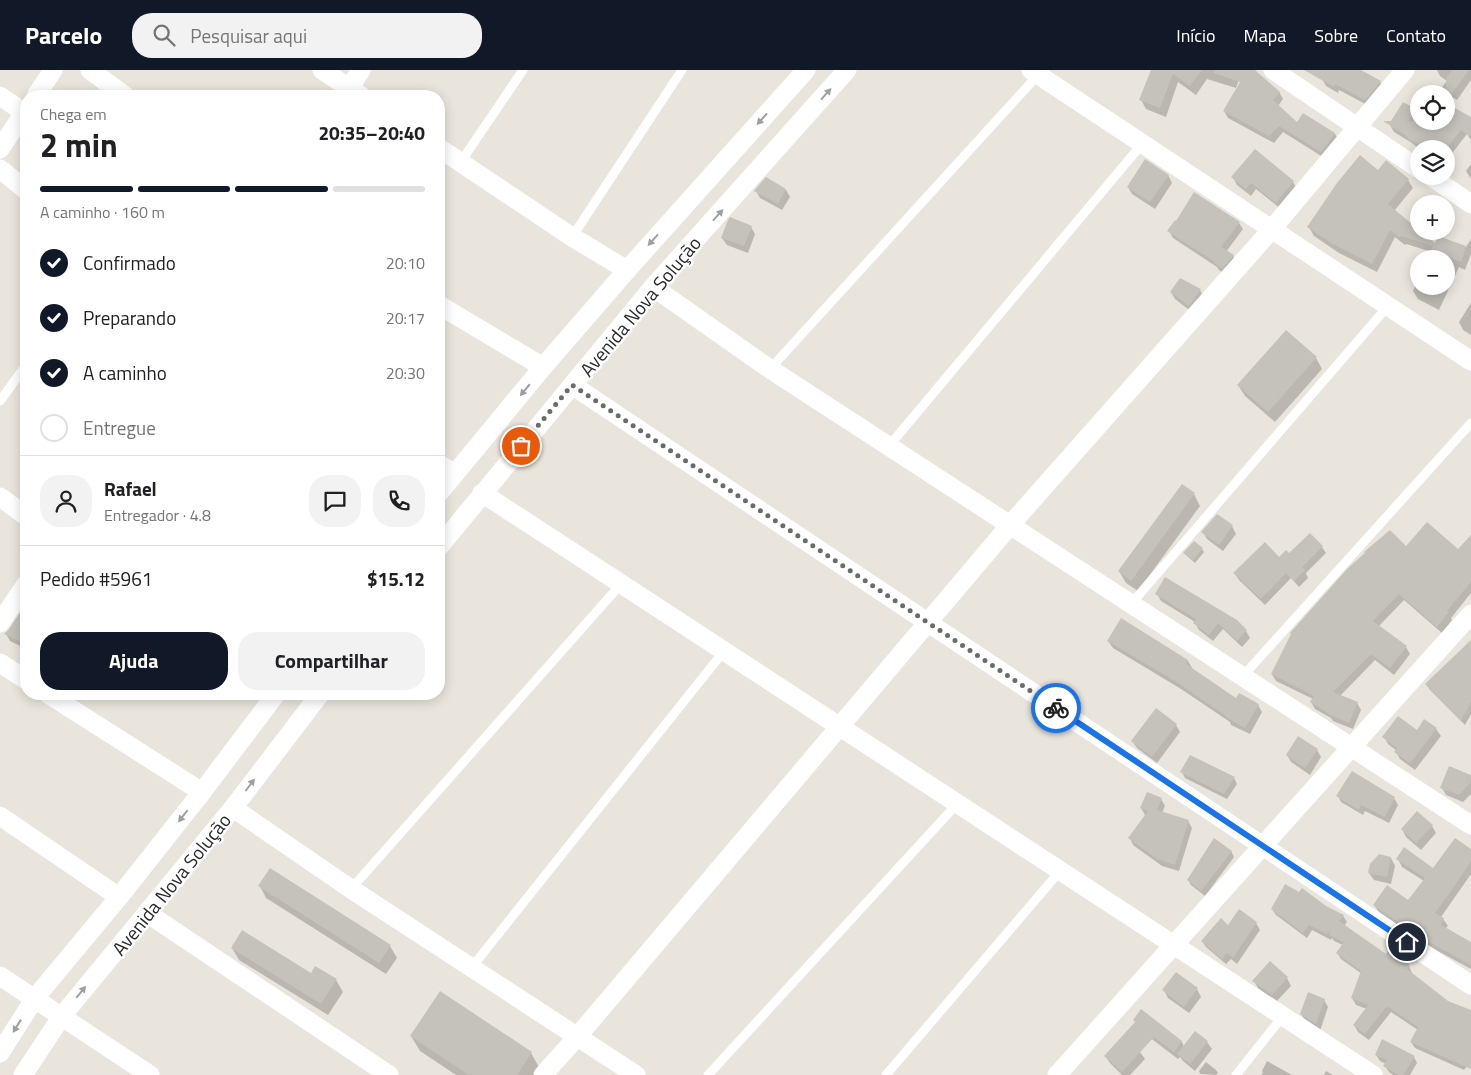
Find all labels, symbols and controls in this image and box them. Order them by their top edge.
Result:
search box [132,13,482,58]
text: Parcelo [25,17,102,53]
icon: search [150,21,178,49]
text: Pesquisar aqui [190,21,307,50]
text: Início [1176,22,1216,49]
text: Mapa [1244,22,1286,49]
text: Sobre [1314,22,1358,49]
text: Contato [1386,22,1446,49]
map controls [1410,85,1455,295]
button: locate [1410,85,1455,130]
one-way arrow [820,88,832,100]
text: Chega em [40,102,107,126]
one-way arrow [756,113,768,125]
text: 20:35–20:40 [318,118,425,147]
text: 2 min [40,121,118,169]
button: layers [1410,140,1455,185]
button: + [1410,195,1455,240]
text: A caminho · 160 m [40,200,165,224]
one-way arrow [712,209,724,221]
street label: Avenida Nova Solução [572,229,708,383]
one-way arrow [648,233,659,246]
text: Confirmado [83,248,176,277]
icon: check [40,249,68,277]
button: − [1410,250,1455,295]
text: 20:10 [386,251,425,275]
text: Preparando [83,303,176,332]
icon: check [40,304,68,332]
text: 20:17 [386,306,425,330]
text: A caminho [83,358,167,387]
icon: check [40,359,68,387]
text: 20:30 [386,361,425,385]
one-way arrow [519,383,530,396]
text: Entregue [83,413,156,442]
pin [500,425,542,467]
icon: bag [507,432,535,460]
text: Rafael [104,474,157,503]
button: person [40,475,92,527]
button: chat [309,475,361,527]
button: phone [373,475,425,527]
text: Entregador · 4.8 [104,503,211,527]
text: Pedido #5961 [40,564,152,593]
text: $15.12 [367,564,425,593]
button: Ajuda [40,632,228,690]
button: Compartilhar [238,632,425,690]
courier [1031,683,1081,733]
icon: bike [1042,694,1070,722]
one-way arrow [245,779,256,792]
street label: Avenida Nova Solução [104,807,238,961]
one-way arrow [178,809,188,823]
pin [1386,921,1428,963]
icon: home [1393,928,1421,956]
one-way arrow [76,986,87,999]
one-way arrow [13,1019,22,1032]

